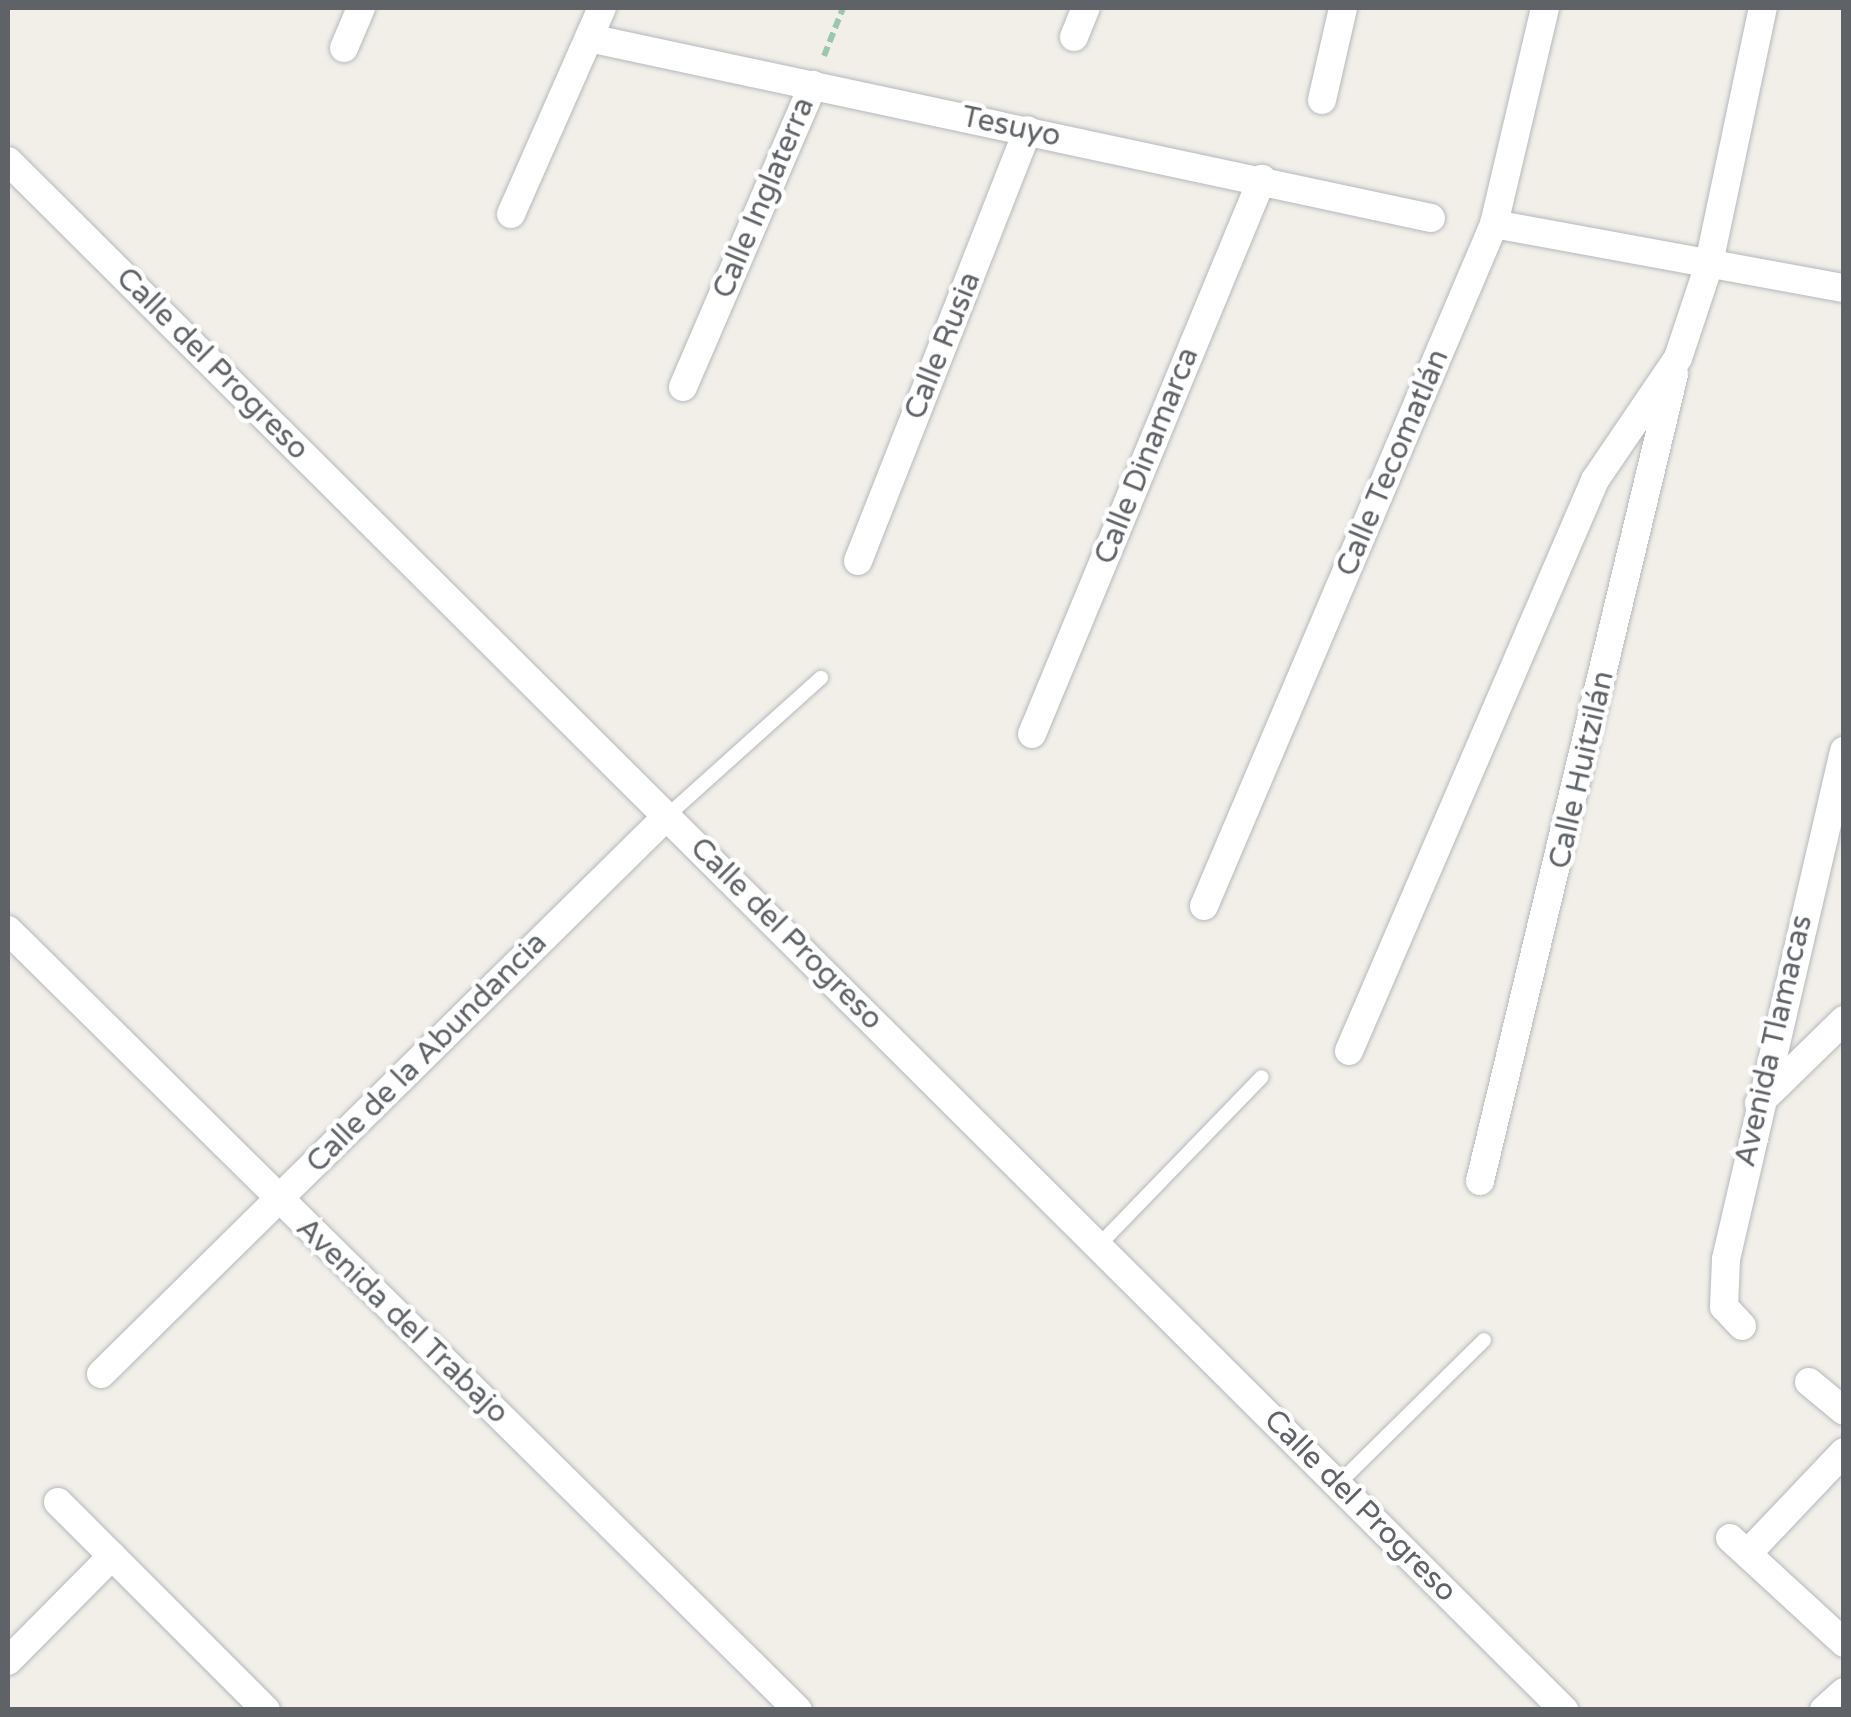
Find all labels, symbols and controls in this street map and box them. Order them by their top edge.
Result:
street label: Calle Inglaterra [705,92,823,304]
street label: Tesuyo [958,99,1064,155]
street label: Calle del Progreso [108,260,316,468]
street label: Calle Rusia [897,267,989,425]
street label: Calle Dinamarca [1087,342,1207,570]
street label: Calle Tecomatlán [1329,344,1457,582]
street label: Calle Huitzilán [1542,668,1622,872]
street label: Calle del Progreso [682,830,890,1038]
street label: Avenida Tlamacas [1728,912,1820,1170]
street label: Calle de la Abundancia [299,925,555,1181]
street label: Avenida del Trabajo [288,1210,516,1432]
street label: Calle del Progreso [1256,1402,1464,1610]

